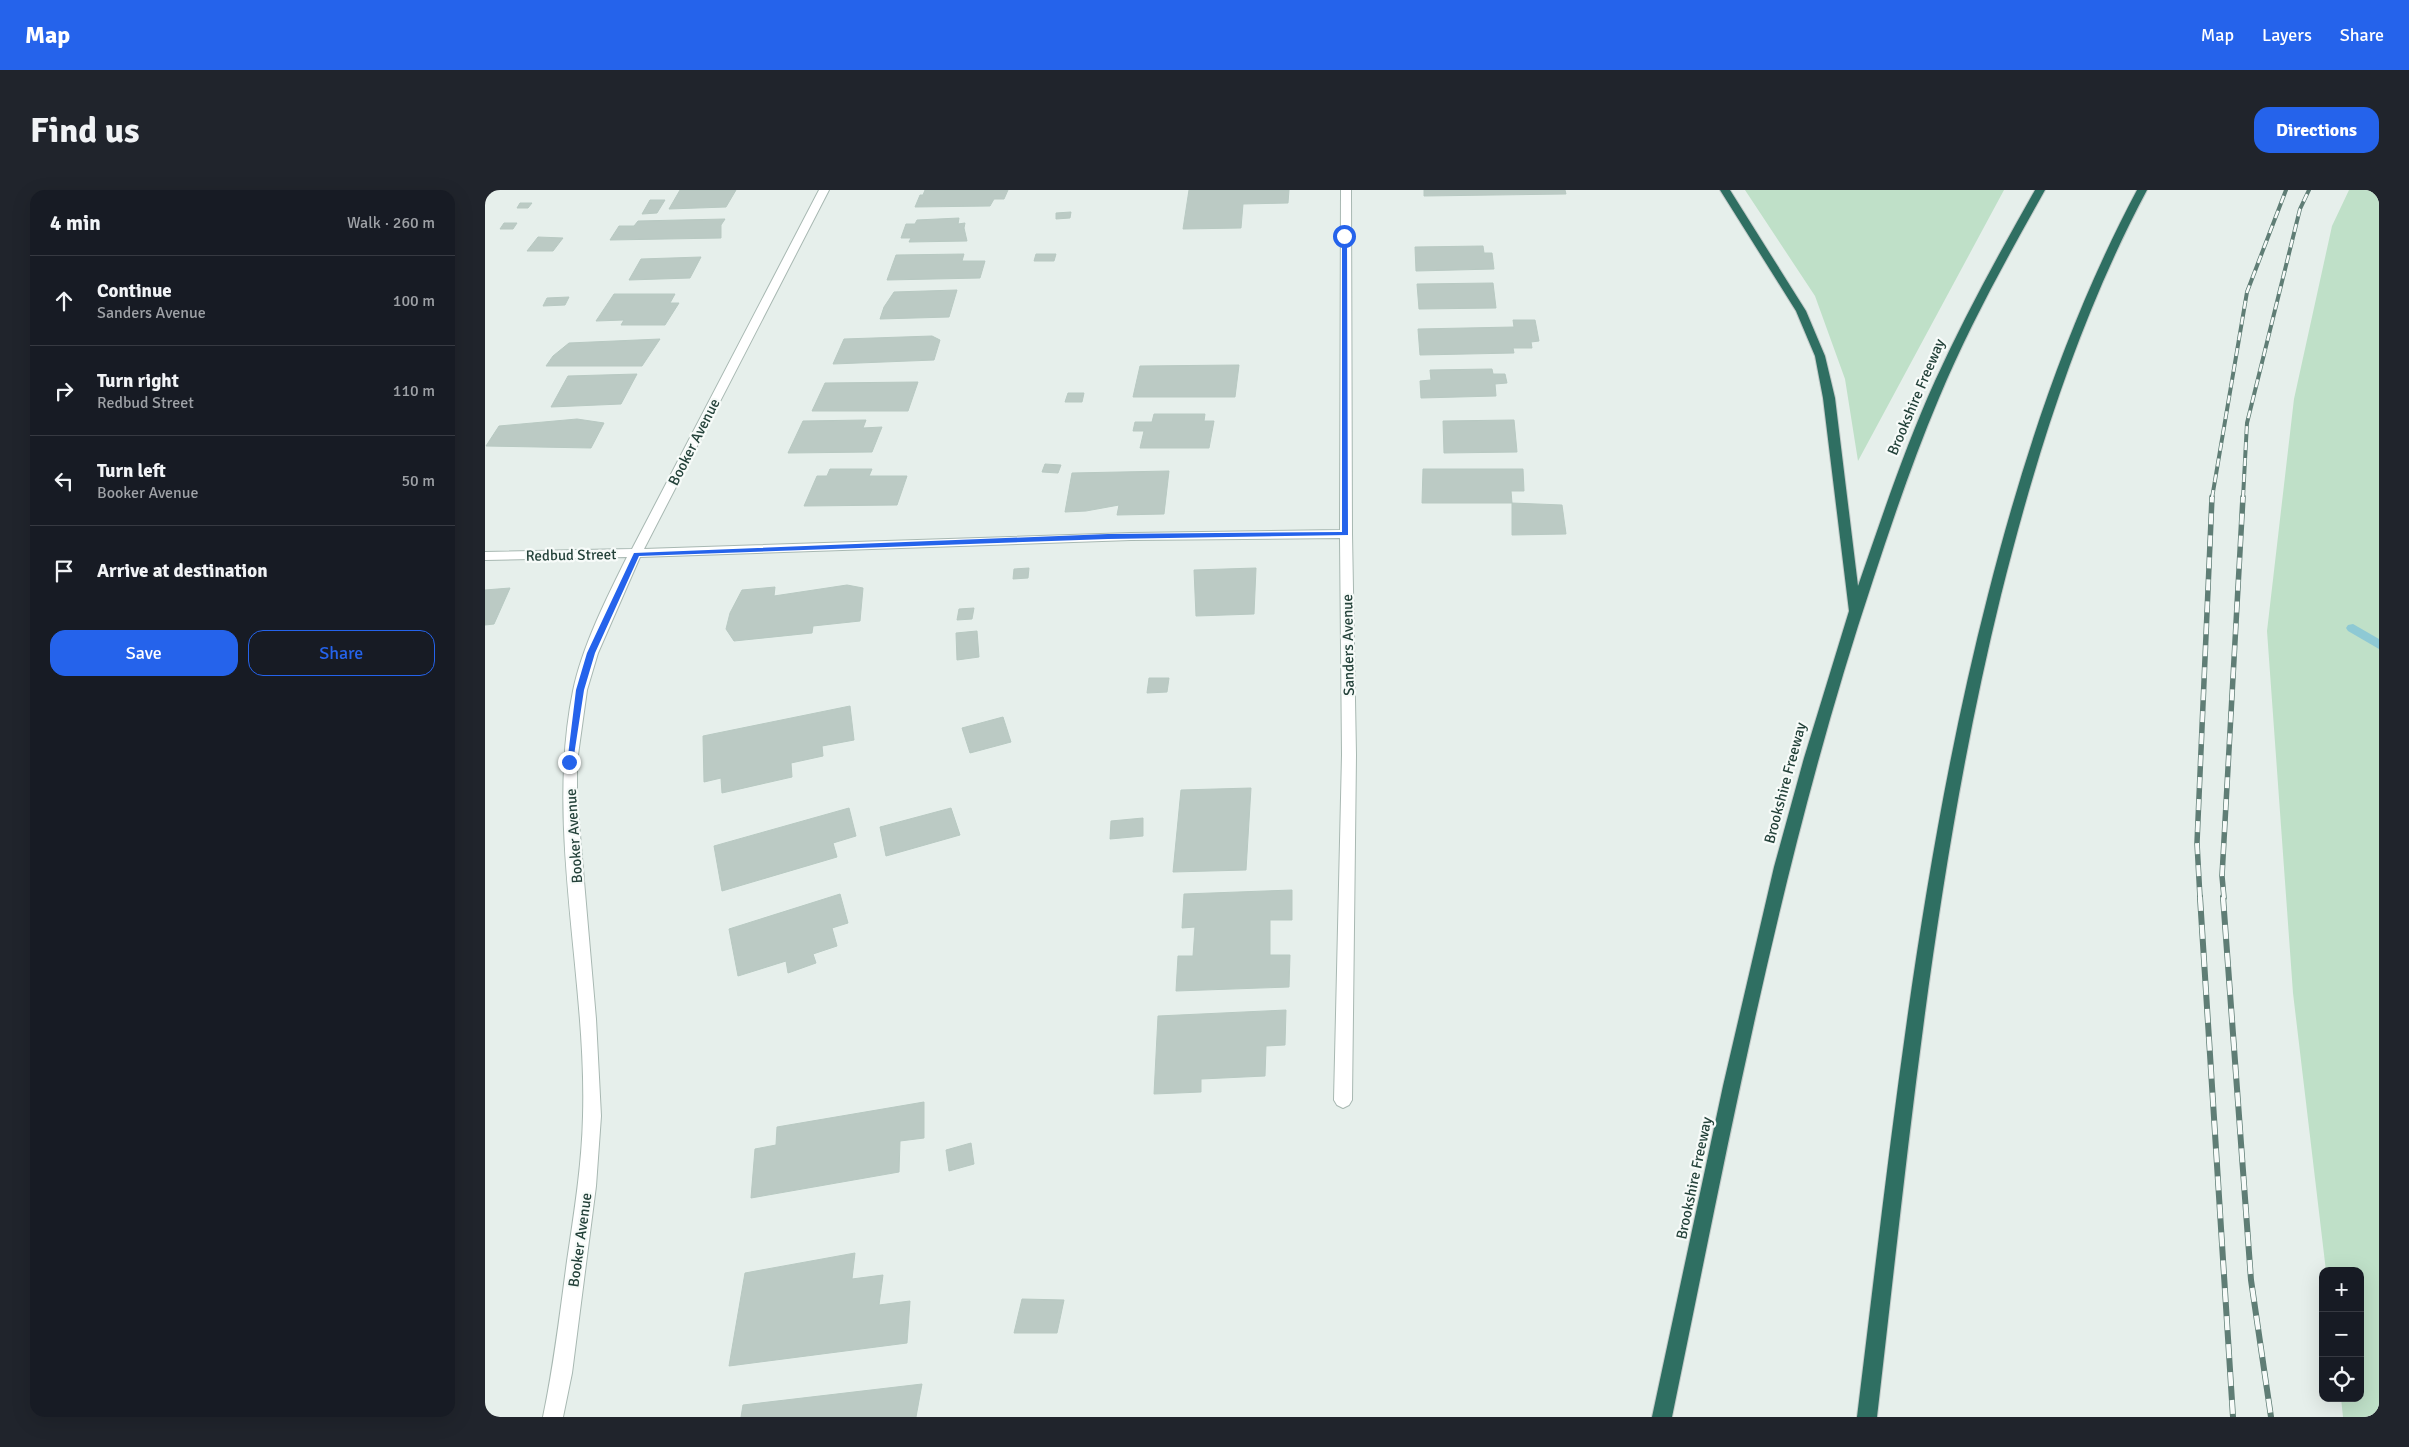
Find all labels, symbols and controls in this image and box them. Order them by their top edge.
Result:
text: Map [25,20,70,50]
text: Map [2201,24,2234,46]
text: Layers [2262,24,2312,46]
text: Share [2340,24,2384,46]
button: Directions [2254,107,2379,153]
text: Find us [30,109,140,152]
text: 4 min [50,210,101,236]
text: Walk · 260 m [347,213,435,233]
route start [1333,225,1356,248]
text: Continue [97,279,172,303]
icon: ahead [50,287,78,315]
text: 100 m [393,291,435,311]
text: Sanders Avenue [97,303,206,323]
street label: Brookshire Freeway [1883,336,1949,458]
text: Turn right [97,369,179,393]
icon: right [50,377,78,405]
text: 110 m [393,381,435,401]
text: Redbud Street [97,393,194,413]
street label: Booker Avenue [664,396,724,488]
text: Turn left [97,459,166,483]
icon: left [50,467,78,495]
text: 50 m [401,471,435,491]
text: Booker Avenue [97,483,199,503]
street label: Redbud Street [525,545,617,565]
icon: arrive [50,557,78,585]
text: Arrive at destination [97,559,268,583]
street label: Sanders Avenue [1338,594,1358,696]
button: Save [50,630,238,676]
button: Share [248,630,435,676]
street label: Brookshire Freeway [1760,720,1810,846]
route end [558,751,581,774]
street label: Booker Avenue [562,788,586,884]
street label: Brookshire Freeway [1672,1115,1716,1241]
street label: Booker Avenue [564,1192,596,1288]
map controls [2319,1267,2364,1402]
button: + [2319,1267,2364,1312]
button: − [2319,1312,2364,1357]
button: locate [2319,1357,2364,1402]

